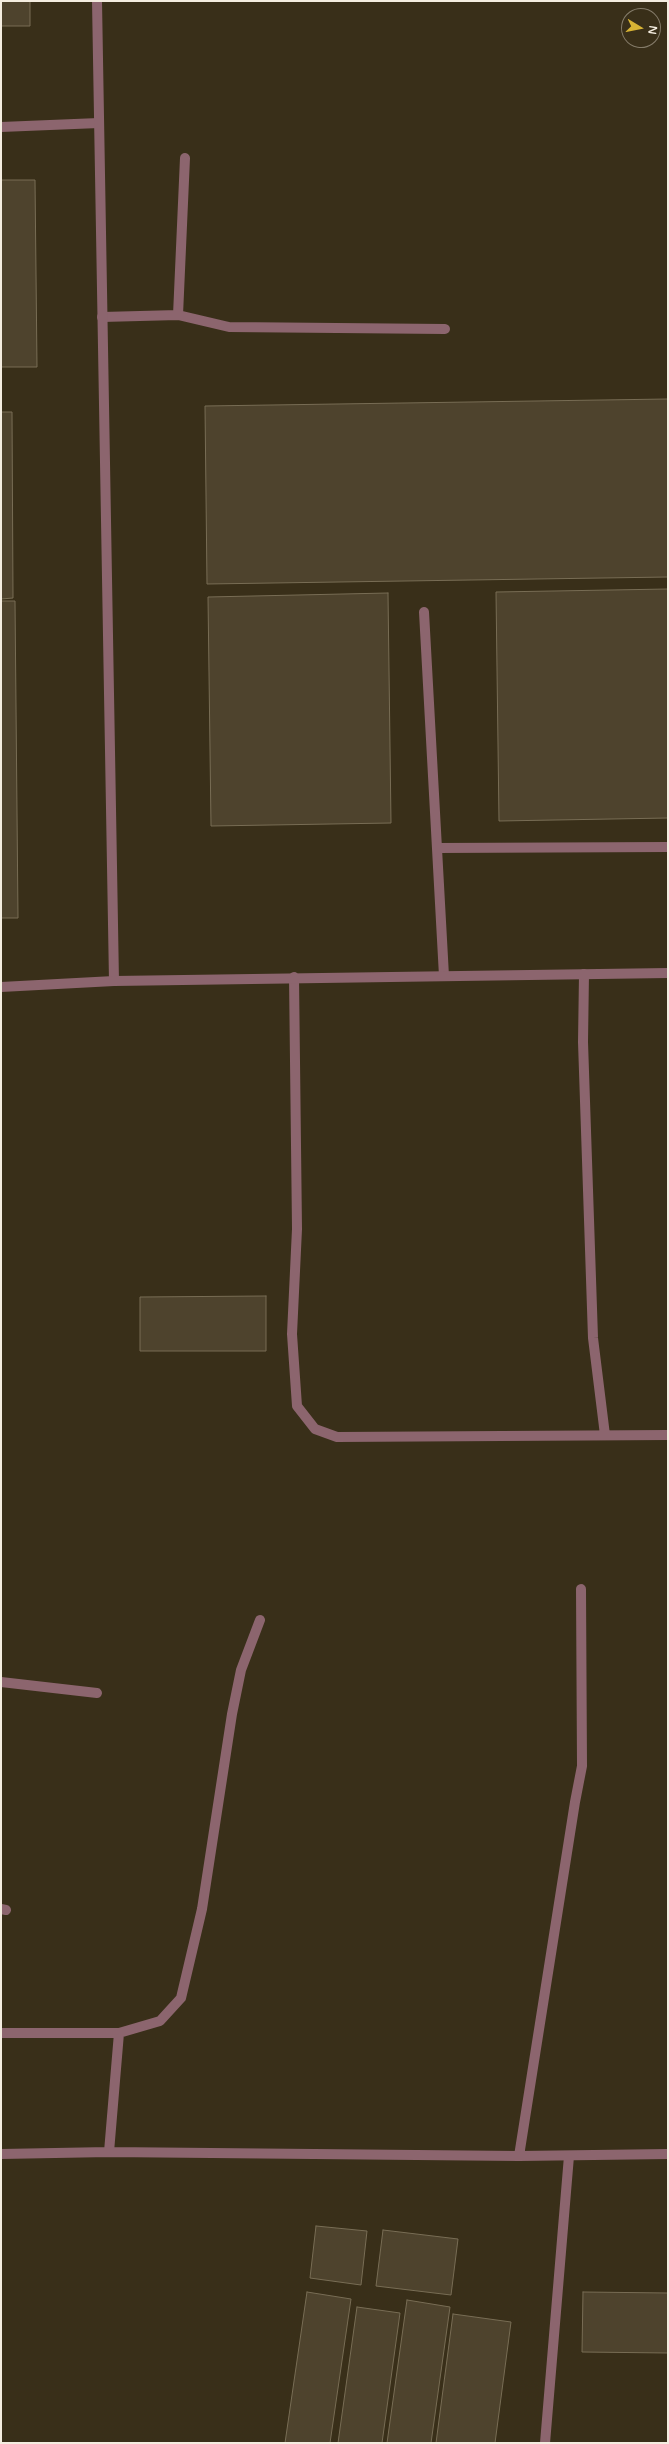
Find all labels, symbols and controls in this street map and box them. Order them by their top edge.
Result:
north arrow [621,8,661,48]
text: N [645,25,659,35]

